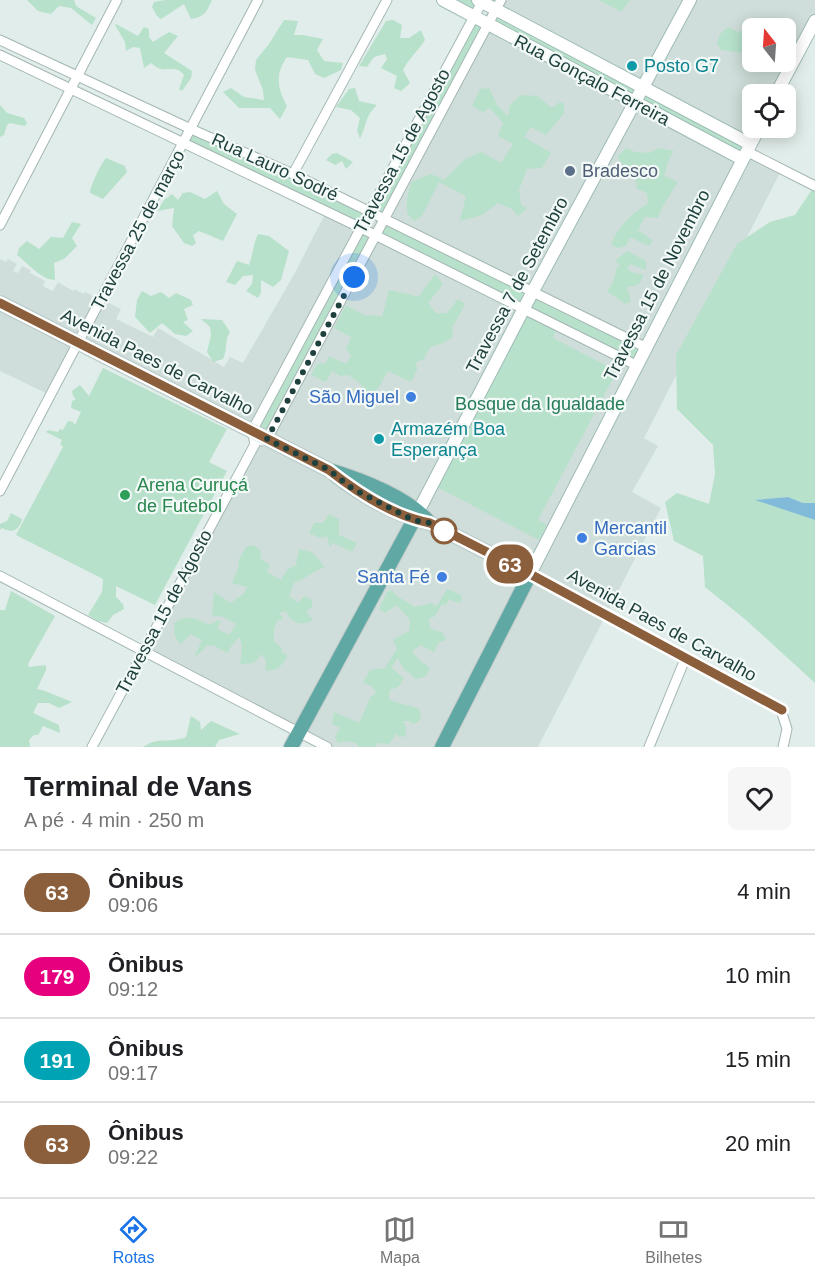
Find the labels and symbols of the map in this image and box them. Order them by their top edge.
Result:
north arrow [742,18,796,72]
street label: Rua Gonçalo Ferreira [511,31,674,130]
place label: Posto G7 [644,56,719,76]
marker: Posto G7 [625,59,639,73]
street label: Travessa 15 de Agosto [350,65,454,237]
street label: Rua Lauro Sodré [209,129,341,205]
street label: Travessa 25 de março [87,147,189,313]
place label: Bradesco [582,161,658,181]
marker: Bradesco [563,164,577,178]
street label: Travessa 15 de Novembro [600,186,714,384]
street label: Travessa 7 de Setembro [462,194,572,376]
your location [339,262,369,292]
street label: Avenida Paes de Carvalho [58,305,256,419]
place label: São Miguel [309,387,399,407]
marker: São Miguel [404,390,418,404]
park label: Bosque da Igualdade [455,394,625,414]
place label: Armazém Boa Esperança [391,419,506,460]
marker: Armazém Boa Esperança [372,432,386,446]
place label: Arena Curuçá de Futebol [137,475,249,516]
marker: Arena Curuçá de Futebol [118,488,132,502]
unlabelled marker [431,518,457,544]
place label: Mercantil Garcias [594,518,667,559]
street label: Travessa 15 de Agosto [112,526,216,698]
marker: Mercantil Garcias [575,531,589,545]
line badge: 63 [483,544,537,584]
street label: Avenida Paes de Carvalho [564,565,760,685]
place label: Santa Fé [357,567,430,587]
marker: Santa Fé [435,570,449,584]

